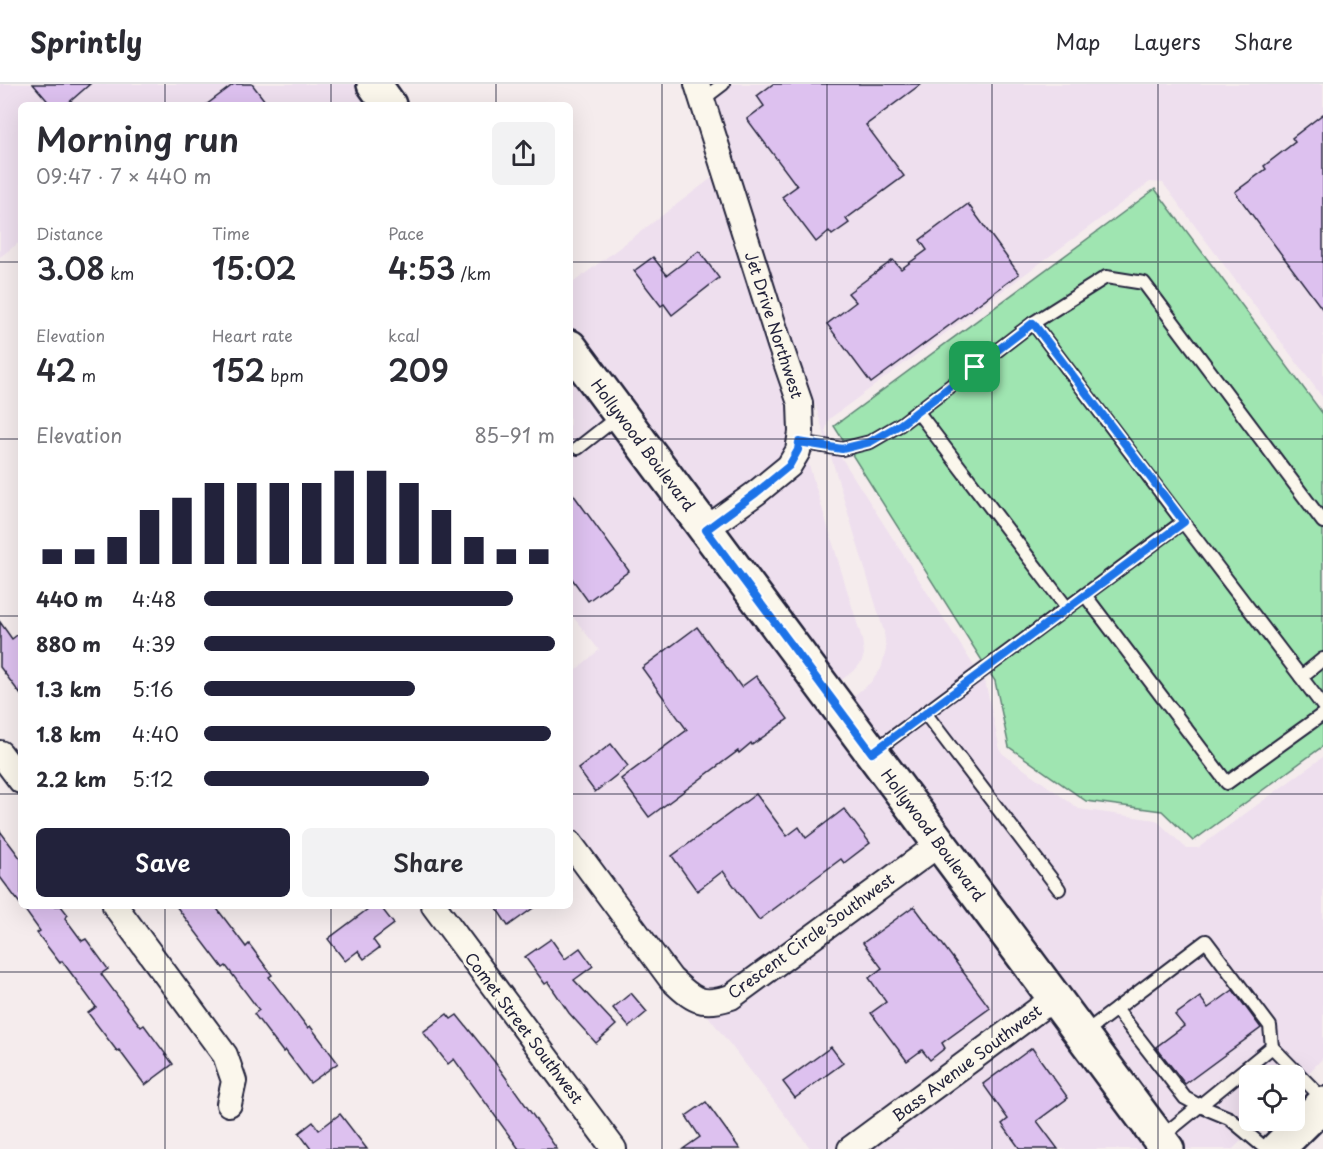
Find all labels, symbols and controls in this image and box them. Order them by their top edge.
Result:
text: Sprintly [30,20,142,63]
text: Map [1056,25,1100,57]
text: Layers [1133,25,1201,57]
text: Share [1234,25,1293,57]
text: Morning run [36,113,239,163]
button: share [492,122,555,185]
text: 09:47 · 7 × 440 m [36,161,212,191]
text: Distance [36,221,103,245]
text: Time [212,221,250,245]
text: Pace [388,221,424,245]
text: 3.08 [36,245,105,290]
text: 15:02 [212,245,296,290]
text: 4:53 [388,245,455,290]
street label: Jet Drive Northwest [740,248,810,401]
text: km [105,261,134,285]
text: /km [455,261,491,285]
text: Elevation [36,323,105,347]
text: Heart rate [212,323,293,347]
text: kcal [388,323,420,347]
pin [949,341,1000,392]
text: 42 [36,347,76,392]
text: 152 [212,347,265,392]
text: 209 [388,347,449,392]
icon: arrive [958,350,991,383]
text: m [76,363,96,387]
text: bpm [265,363,304,387]
street label: Hollywood Boulevard [586,373,702,516]
text: Elevation [36,420,122,450]
text: 85–91 m [475,420,555,450]
text: 440 m [36,584,103,614]
text: 4:48 [132,584,176,614]
text: 880 m [36,629,101,659]
text: 4:39 [132,629,175,659]
text: 1.3 km [36,674,102,704]
text: 5:16 [132,674,174,704]
text: 1.8 km [36,719,101,749]
text: 4:40 [132,719,179,749]
street label: Hollywood Boulevard [876,763,992,906]
text: 2.2 km [36,764,106,794]
text: 5:12 [132,764,174,794]
button: Save [36,828,290,897]
button: Share [302,828,555,897]
street label: Crescent Circle Southwest [722,866,899,1004]
street label: Comet Street Southwest [460,947,590,1108]
street label: Bass Avenue Southwest [887,998,1046,1126]
map controls [1239,1065,1305,1131]
button: locate [1239,1065,1305,1131]

